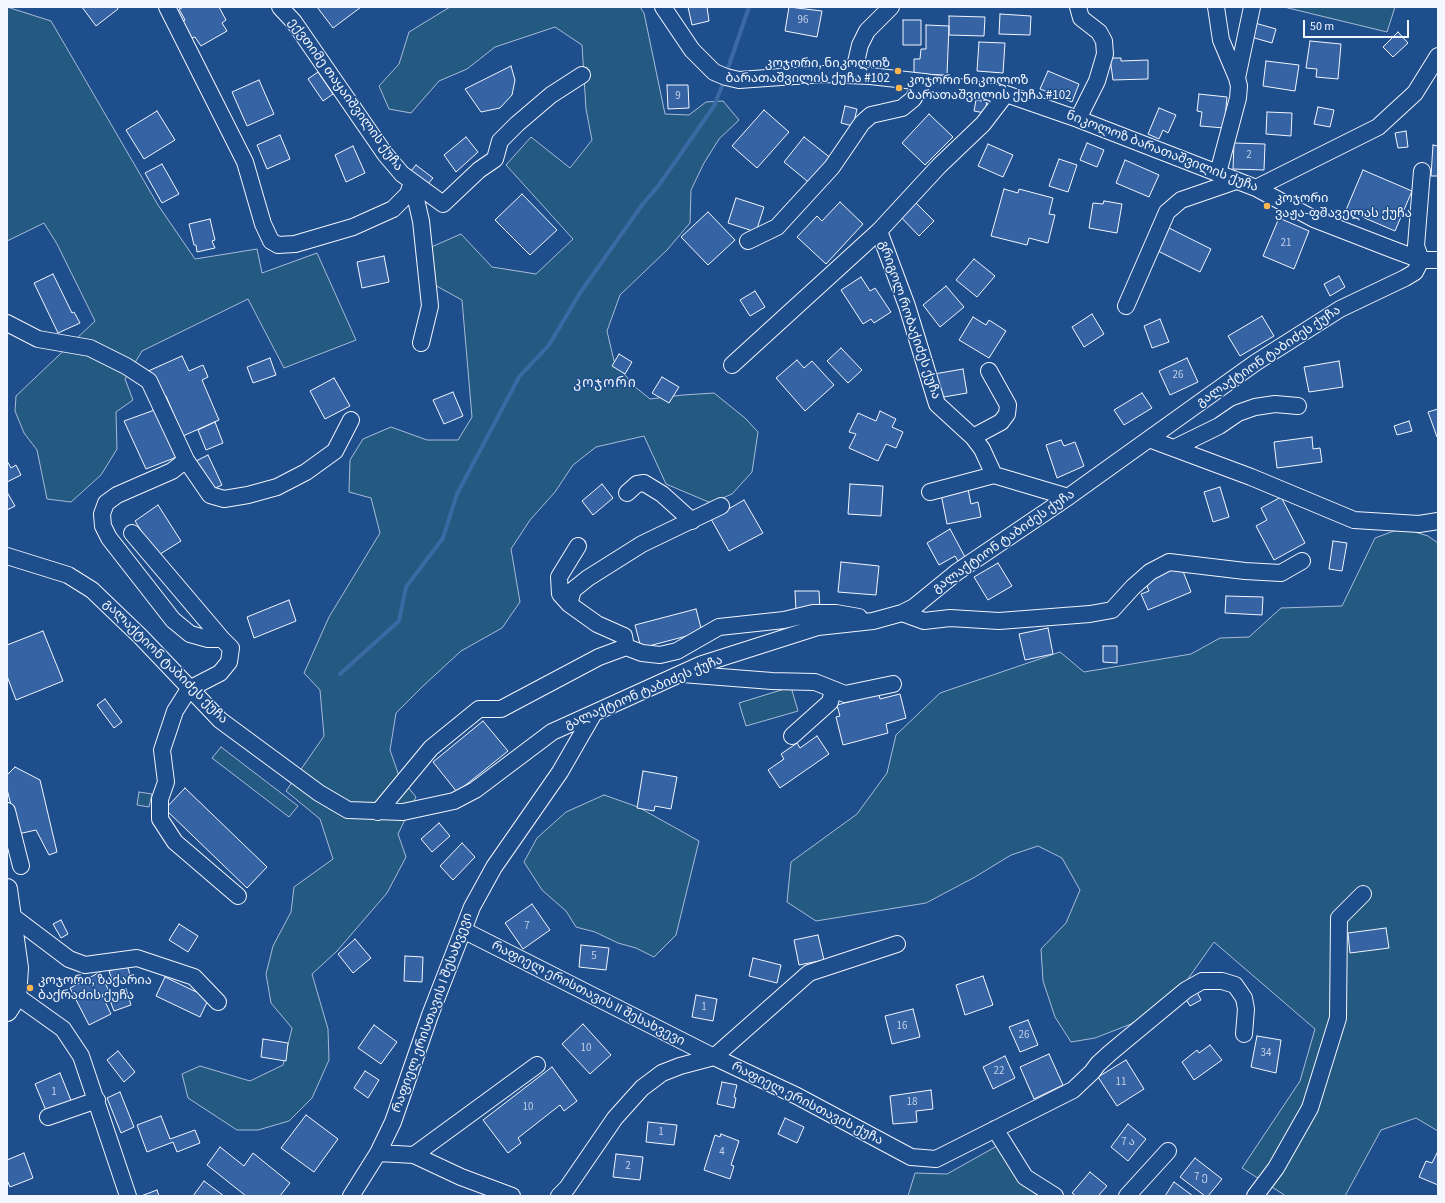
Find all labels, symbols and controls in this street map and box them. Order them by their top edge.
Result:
scale bar [1305,12,1411,38]
house number: 96 [798,14,808,28]
street label: ექვთიმე თაყაიშვილის ქუჩა [284,15,406,175]
text: 50 m [1310,18,1334,35]
place label: კოჯორი, ნიკოლოზ ბარათაშვილის ქუჩა #102 [725,56,890,87]
marker: კოჯორი, ნიკოლოზ ბარათაშვილის ქუჩა #102 [893,66,903,76]
place label: კოჯორი ნიკოლოზ ბარათაშვილის ქუჩა #102 [907,73,1072,104]
marker: კოჯორი ნიკოლოზ ბარათაშვილის ქუჩა #102 [894,83,904,93]
house number: 9 [675,90,681,104]
street label: ნიკოლოზ ბარათაშვილის ქუჩა [1064,108,1260,196]
house number: 2 [1246,149,1252,163]
place label: კოჯორი ვაჟა-ფშაველას ქუჩა [1275,191,1412,222]
marker: კოჯორი ვაჟა-ფშაველას ქუჩა [1262,201,1272,211]
house number: 21 [1281,237,1291,251]
street label: გრიგოლ რობაქიძეს ქუჩა [874,239,944,401]
street label: გალაქტიონ ტაბიძეს ქუჩა [1194,303,1344,411]
house number: 26 [1173,369,1183,383]
district label: კოჯორი [573,376,637,392]
street label: გალაქტიონ ტაბიძეს ქუჩა [930,487,1078,597]
street label: გალაქტიონ ტაბიძეს ქუჩა [99,596,231,728]
street label: გალაქტიონ ტაბიძეს ქუჩა [563,653,725,733]
street label: რაფიელ ერისთავის I შესახვევი [390,911,476,1115]
house number: 7 [524,920,530,934]
street label: რაფიელ ერისთავის II შესახვევი [489,938,687,1050]
house number: 5 [591,950,597,964]
place label: კოჯორი, ზაქარია ბაქრაძის ქუჩა [38,973,152,1004]
marker: კოჯორი, ზაქარია ბაქრაძის ქუჩა [25,983,35,993]
house number: 1 [701,1001,707,1015]
house number: 16 [897,1020,907,1034]
house number: 26 [1019,1029,1029,1043]
house number: 10 [581,1042,591,1056]
house number: 34 [1261,1047,1271,1061]
street label: რაფიელ ერისთავის ქუჩა [729,1059,885,1149]
house number: 22 [994,1065,1004,1079]
house number: 11 [1116,1076,1126,1090]
house number: 1 [51,1086,57,1100]
house number: 18 [907,1096,917,1110]
house number: 10 [523,1101,533,1115]
house number: 1 [658,1126,664,1140]
house number: 7 ა [1121,1136,1135,1150]
house number: 4 [719,1146,725,1160]
house number: 2 [625,1160,631,1174]
house number: 7 ე [1194,1171,1208,1185]

